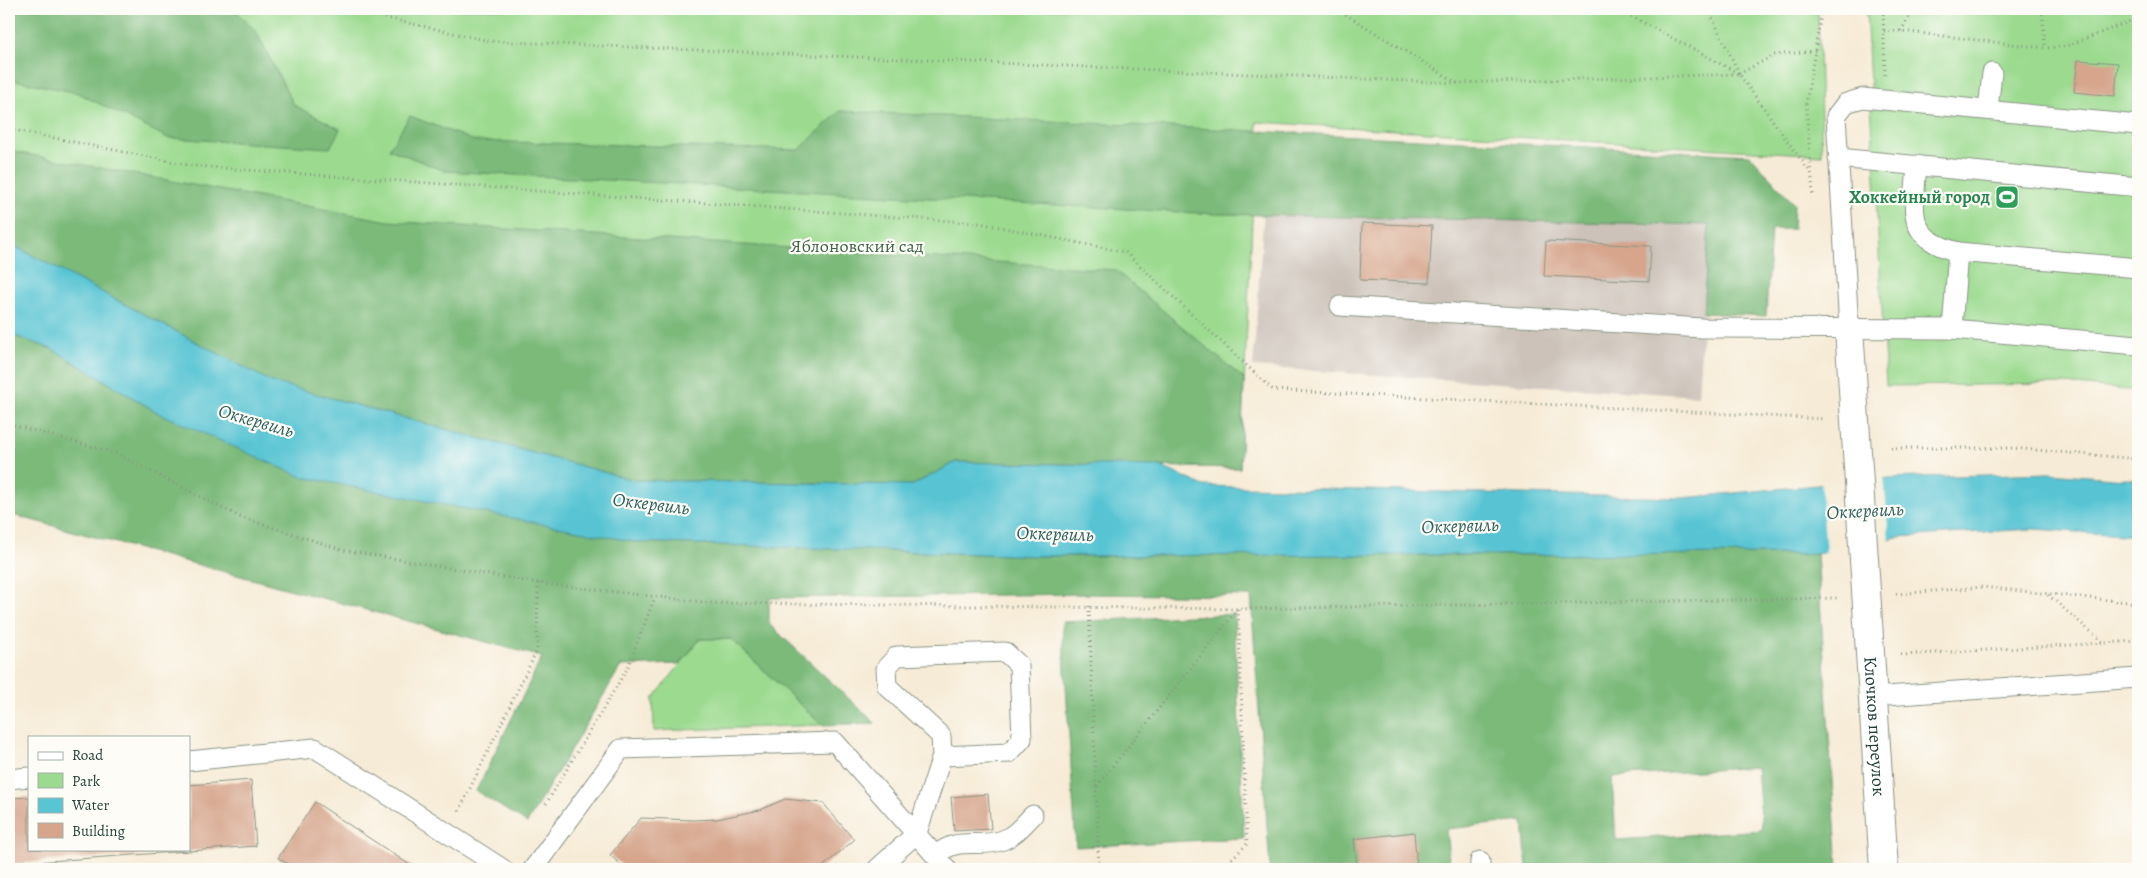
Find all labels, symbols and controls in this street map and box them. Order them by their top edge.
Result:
sports icon: Хоккейный город [1994,184,2020,210]
place label: Хоккейный город [1849,185,1990,209]
park label: Яблоновский сад [790,234,924,258]
water label: Оккервиль [215,398,297,444]
water label: Оккервиль [611,486,691,522]
water label: Оккервиль [1826,496,1904,526]
water label: Оккервиль [1421,512,1499,540]
water label: Оккервиль [1016,520,1094,548]
street label: Клочков переулок [1858,655,1891,797]
legend [28,736,190,850]
text: Road [72,745,104,765]
text: Park [72,771,101,791]
text: Water [71,795,109,815]
text: Building [72,821,125,841]

